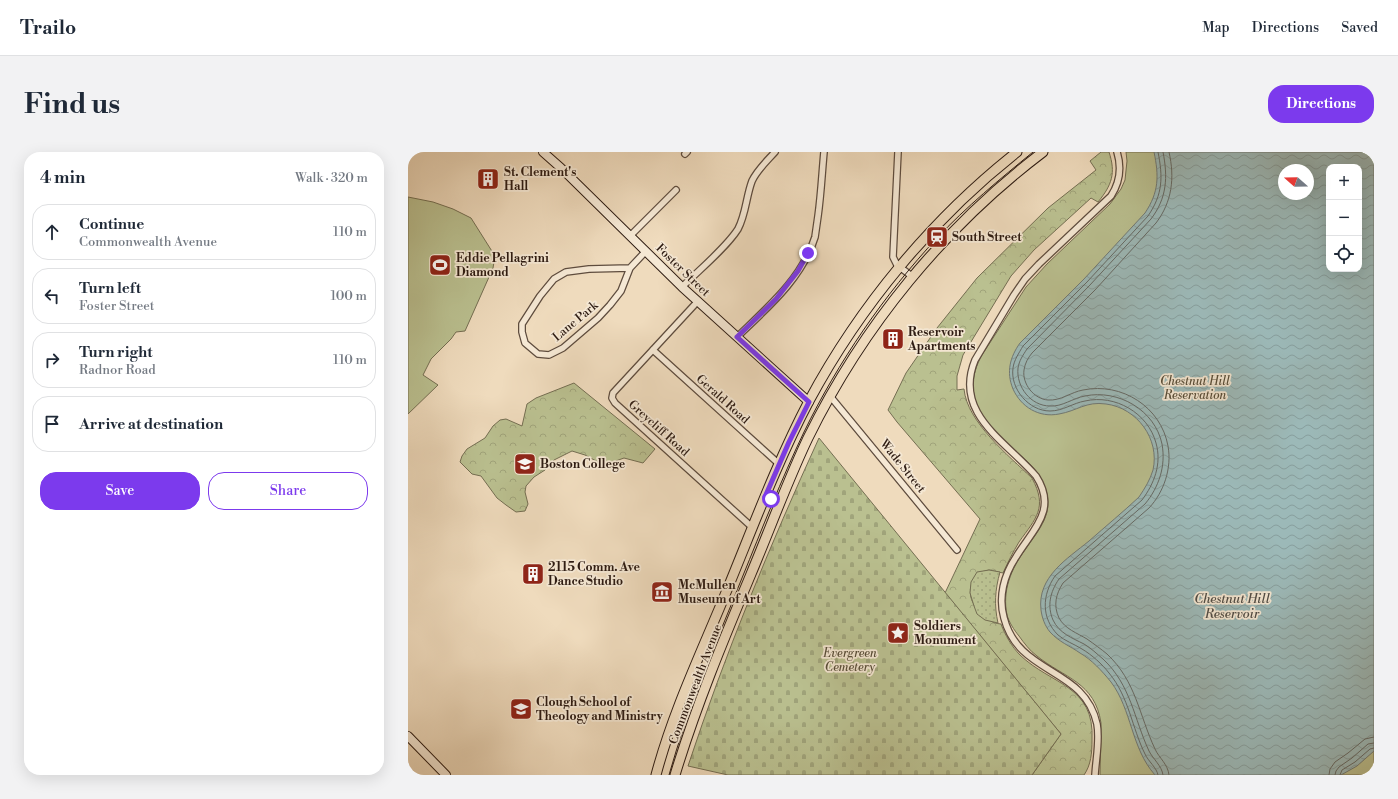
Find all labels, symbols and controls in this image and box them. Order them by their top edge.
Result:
text: Trailo [20,16,76,40]
text: Map [1202,19,1230,37]
text: Directions [1252,19,1319,37]
text: Saved [1341,19,1378,37]
button: Directions [1268,85,1374,123]
text: Find us [24,87,120,122]
north arrow [1278,164,1314,200]
map controls [1326,164,1362,272]
button: + [1326,164,1362,200]
place label: St. Clement's Hall [504,165,576,194]
building icon: St. Clement's Hall [475,166,501,192]
text: 4 min [40,167,85,189]
text: Walk · 320 m [295,170,368,186]
button: − [1326,200,1362,236]
text: Continue [79,215,144,234]
icon: ahead [41,221,63,243]
text: 110 m [333,224,367,240]
station icon: South Street [924,224,950,250]
place label: South Street [952,230,1022,245]
text: Commonwealth Avenue [79,234,217,250]
button: locate [1326,236,1362,272]
street label: Foster Street [652,241,713,300]
route end [799,244,817,262]
place label: Eddie Pellagrini Diamond [456,251,549,280]
sports icon: Eddie Pellagrini Diamond [427,252,453,278]
text: Turn left [79,279,141,298]
icon: left [41,285,63,307]
text: 100 m [331,288,367,304]
text: Foster Street [79,298,154,314]
street label: Lane Park [550,298,602,345]
place label: Reservoir Apartments [907,325,975,354]
building icon: Reservoir Apartments [880,326,906,352]
text: Turn right [79,343,153,362]
icon: right [41,349,63,371]
text: 110 m [333,352,367,368]
text: Radnor Road [79,362,156,378]
street label: Gerald Road [693,371,753,427]
park label: Chestnut Hill Reservation [1160,374,1230,403]
street label: Greycliff Road [625,397,692,460]
icon: arrive [41,413,63,435]
text: Arrive at destination [79,415,223,434]
street label: Wade Street [876,436,929,497]
school or university icon: Boston College [512,451,538,477]
place label: Boston College [540,457,626,472]
button: Save [40,472,200,510]
button: Share [208,472,368,510]
route start [762,490,780,508]
place label: 2115 Comm. Ave Dance Studio [548,560,640,589]
building icon: 2115 Comm. Ave Dance Studio [520,561,546,587]
place label: McMullen Museum of Art [678,578,761,607]
museum icon: McMullen Museum of Art [649,579,675,605]
water label: Chestnut Hill Reservoir [1194,591,1271,622]
place label: Soldiers Monument [914,619,977,648]
place icon: Soldiers Monument [885,620,911,646]
street label: Commonwealth Avenue [666,622,725,746]
park label: Evergreen Cemetery [822,646,877,675]
place label: Clough School of Theology and Ministry [536,695,664,724]
school or university icon: Clough School of Theology and Ministry [508,696,534,722]

